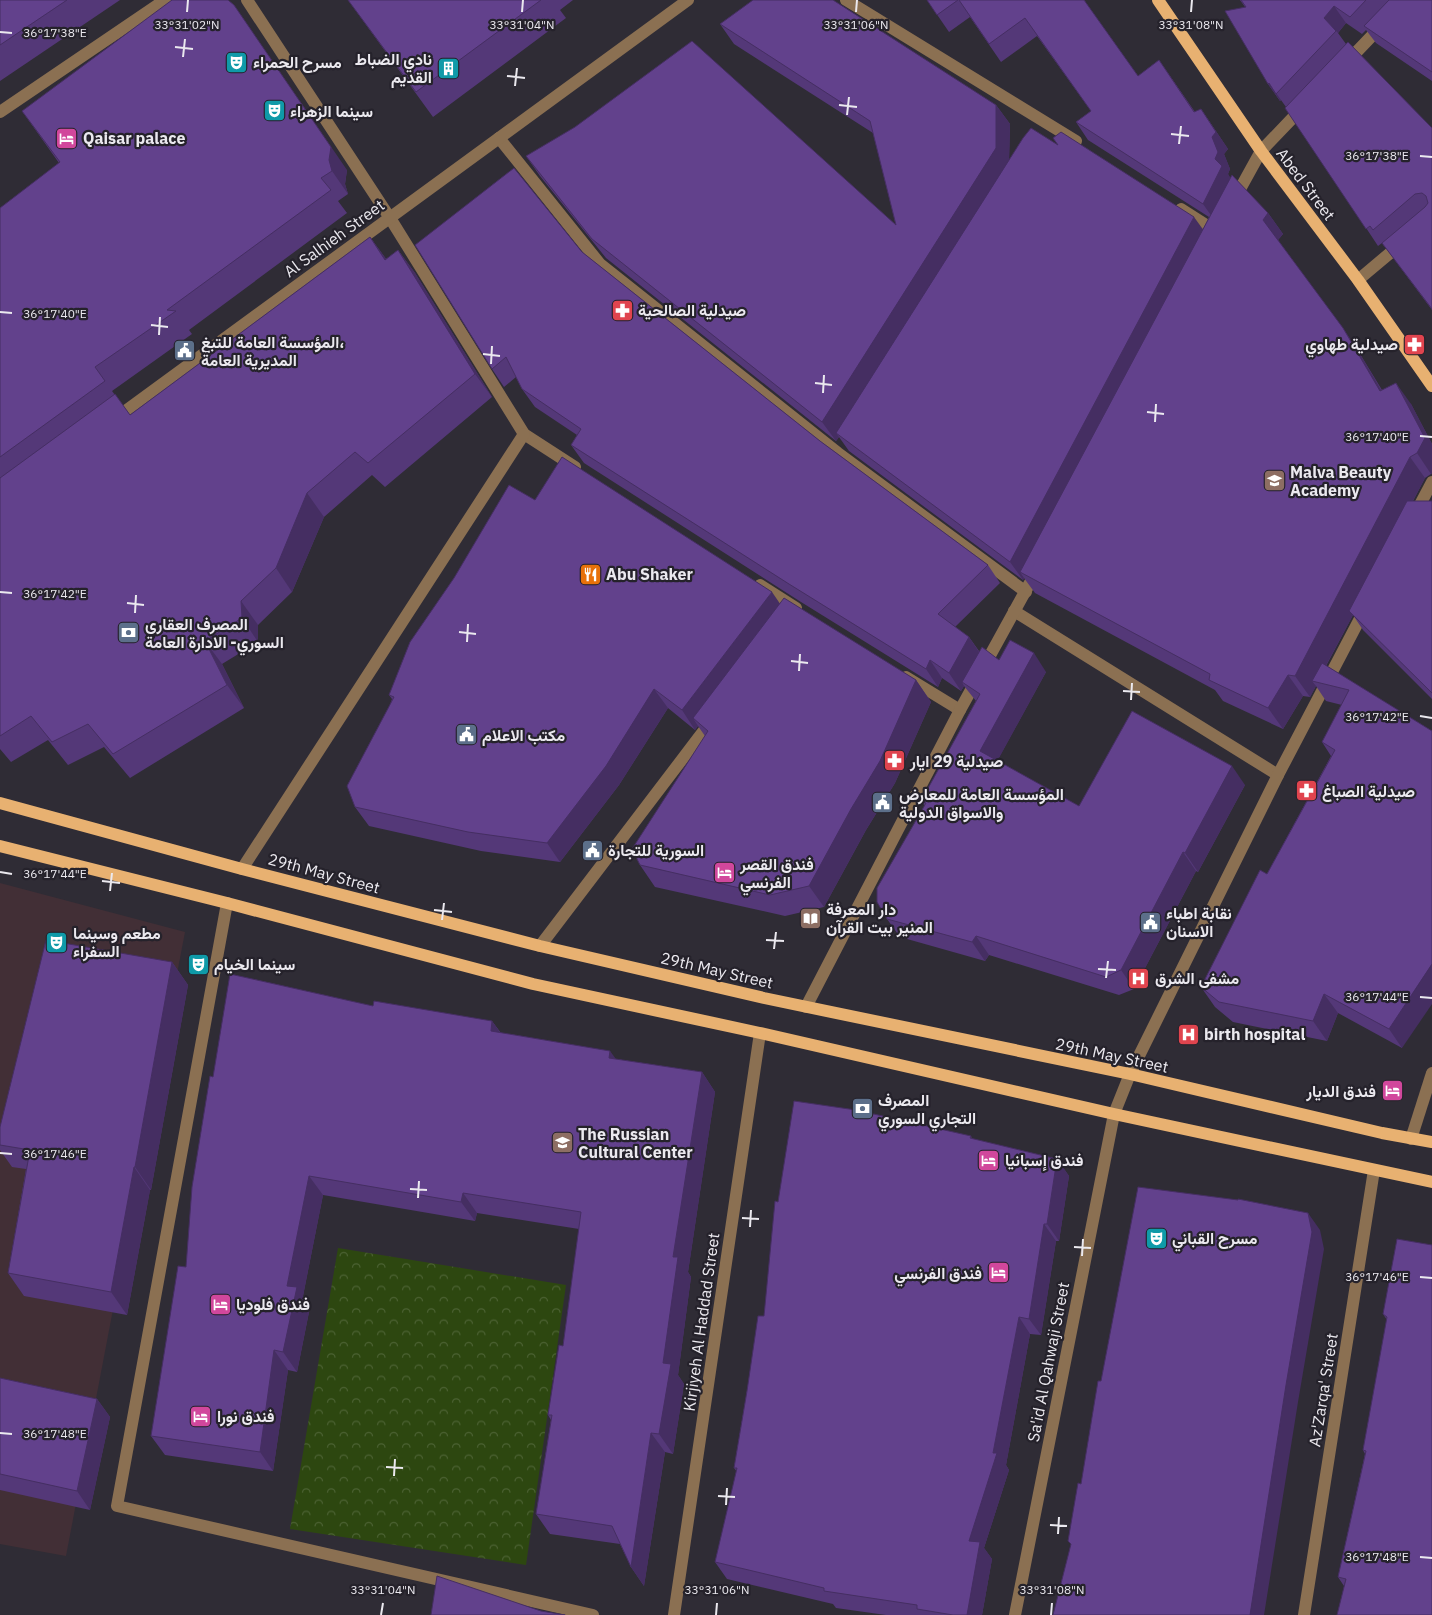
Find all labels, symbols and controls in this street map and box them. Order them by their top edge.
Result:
text: 33°31'02"N [154,17,220,32]
text: 33°31'04"N [489,17,555,32]
text: 33°31'06"N [823,17,889,32]
text: 33°31'08"N [1158,17,1224,32]
text: 36°17'38"E [23,25,87,40]
place label: نادي الضباط القديم [355,49,432,88]
theatre icon: مسرح الحمراء [225,50,249,74]
place label: مسرح الحمراء [253,52,342,73]
building icon: نادي الضباط القديم [436,56,460,80]
theatre icon: سينما الزهراء [262,99,286,123]
place label: سينما الزهراء [290,101,373,122]
hotel icon: Qaisar palace [55,126,79,150]
place label: Qaisar palace [83,128,185,148]
street label: Abed Street [1272,144,1340,224]
text: 36°17'38"E [1345,148,1409,163]
street label: Al Salhieh Street [280,195,388,281]
pharmacy icon: صيدلية الصالحية [610,298,634,322]
place label: صيدلية الصالحية [638,300,746,320]
text: 36°17'40"E [23,306,87,321]
place label: المؤسسة العامة للتبغ، المديرية العامة [201,332,344,371]
pharmacy icon: صيدلية طهاوي [1402,332,1426,356]
place label: صيدلية طهاوي [1305,334,1398,358]
public building icon: المؤسسة العامة للتبغ، المديرية العامة [173,339,197,363]
text: 36°17'40"E [1345,429,1409,444]
place label: Malva Beauty Academy [1290,462,1392,500]
school or university icon: Malva Beauty Academy [1262,469,1286,493]
restaurant icon: Abu Shaker [578,562,602,586]
place label: Abu Shaker [606,564,693,584]
text: 36°17'42"E [23,586,87,601]
place label: المصرف العقاري السوري- الادارة العامة [145,614,284,656]
bank icon: المصرف العقاري السوري- الادارة العامة [117,621,141,645]
text: 36°17'42"E [1345,709,1409,724]
public building icon: مكتب الاعلام [454,723,478,747]
place label: مكتب الاعلام [482,725,565,746]
pharmacy icon: صيدلية 29 ايار [882,749,906,773]
place label: صيدلية 29 ايار [909,751,1003,772]
pharmacy icon: صيدلية الصباغ [1294,779,1318,803]
place label: صيدلية الصباغ [1322,781,1415,802]
place label: المؤسسة العامة للمعارض والاسواق الدولية [899,784,1064,823]
public building icon: المؤسسة العامة للمعارض والاسواق الدولية [871,791,895,815]
public building icon: السورية للتجارة [580,838,604,862]
place label: السورية للتجارة [608,840,704,861]
street label: 29th May Street [266,848,382,898]
place label: فندق القصر الفرنسي [739,854,814,896]
hotel icon: فندق القصر الفرنسي [712,861,736,885]
text: 36°17'44"E [23,866,87,881]
place label: دار المعرفة المنير بيت القرآن [826,899,933,938]
place label: نقابة اطباء الاسنان [1166,903,1232,941]
library icon: دار المعرفة المنير بيت القرآن [798,906,822,930]
public building icon: نقابة اطباء الاسنان [1138,910,1162,934]
place label: مطعم وسينما السفراء [73,923,161,962]
theatre icon: مطعم وسينما السفراء [45,930,69,954]
street label: 29th May Street [659,947,775,993]
theatre icon: سينما الخيام [186,952,210,976]
place label: سينما الخيام [214,954,295,975]
hospital icon: مشفى الشرق [1127,966,1151,990]
place label: مشفى الشرق [1155,968,1240,989]
text: 36°17'44"E [1345,989,1409,1004]
hospital icon: birth hospital [1176,1022,1200,1046]
place label: birth hospital [1204,1024,1305,1044]
street label: 29th May Street [1054,1033,1170,1077]
hotel icon: فندق الديار [1380,1079,1404,1103]
place label: فندق الديار [1305,1081,1376,1102]
place label: المصرف التجاري السوري [878,1090,976,1132]
bank icon: المصرف التجاري السوري [850,1097,874,1121]
place label: The Russian Cultural Center [578,1124,693,1162]
school or university icon: The Russian Cultural Center [550,1131,574,1155]
text: 36°17'46"E [23,1146,87,1161]
hotel icon: فندق إسبانيا [977,1148,1001,1172]
place label: فندق إسبانيا [1005,1150,1084,1171]
theatre icon: مسرح القباني [1144,1226,1168,1250]
place label: مسرح القباني [1172,1228,1258,1252]
street label: Kirjiyeh Al Haddad Street [679,1232,723,1412]
hotel icon: فندق الفرنسي [986,1261,1010,1285]
place label: فندق الفرنسي [894,1263,982,1287]
text: 36°17'46"E [1345,1269,1409,1284]
street label: Sa'id Al Qahwaji Street [1023,1281,1073,1443]
hotel icon: فندق فلوديا [208,1292,232,1316]
place label: فندق فلوديا [236,1294,310,1315]
street label: Az'Zarqa' Street [1304,1332,1342,1448]
hotel icon: فندق نورا [189,1404,213,1428]
place label: فندق نورا [217,1406,275,1427]
text: 36°17'48"E [23,1426,87,1441]
text: 36°17'48"E [1345,1549,1409,1564]
text: 33°31'04"N [350,1582,416,1597]
text: 33°31'06"N [684,1582,750,1597]
text: 33°31'08"N [1019,1582,1085,1597]

